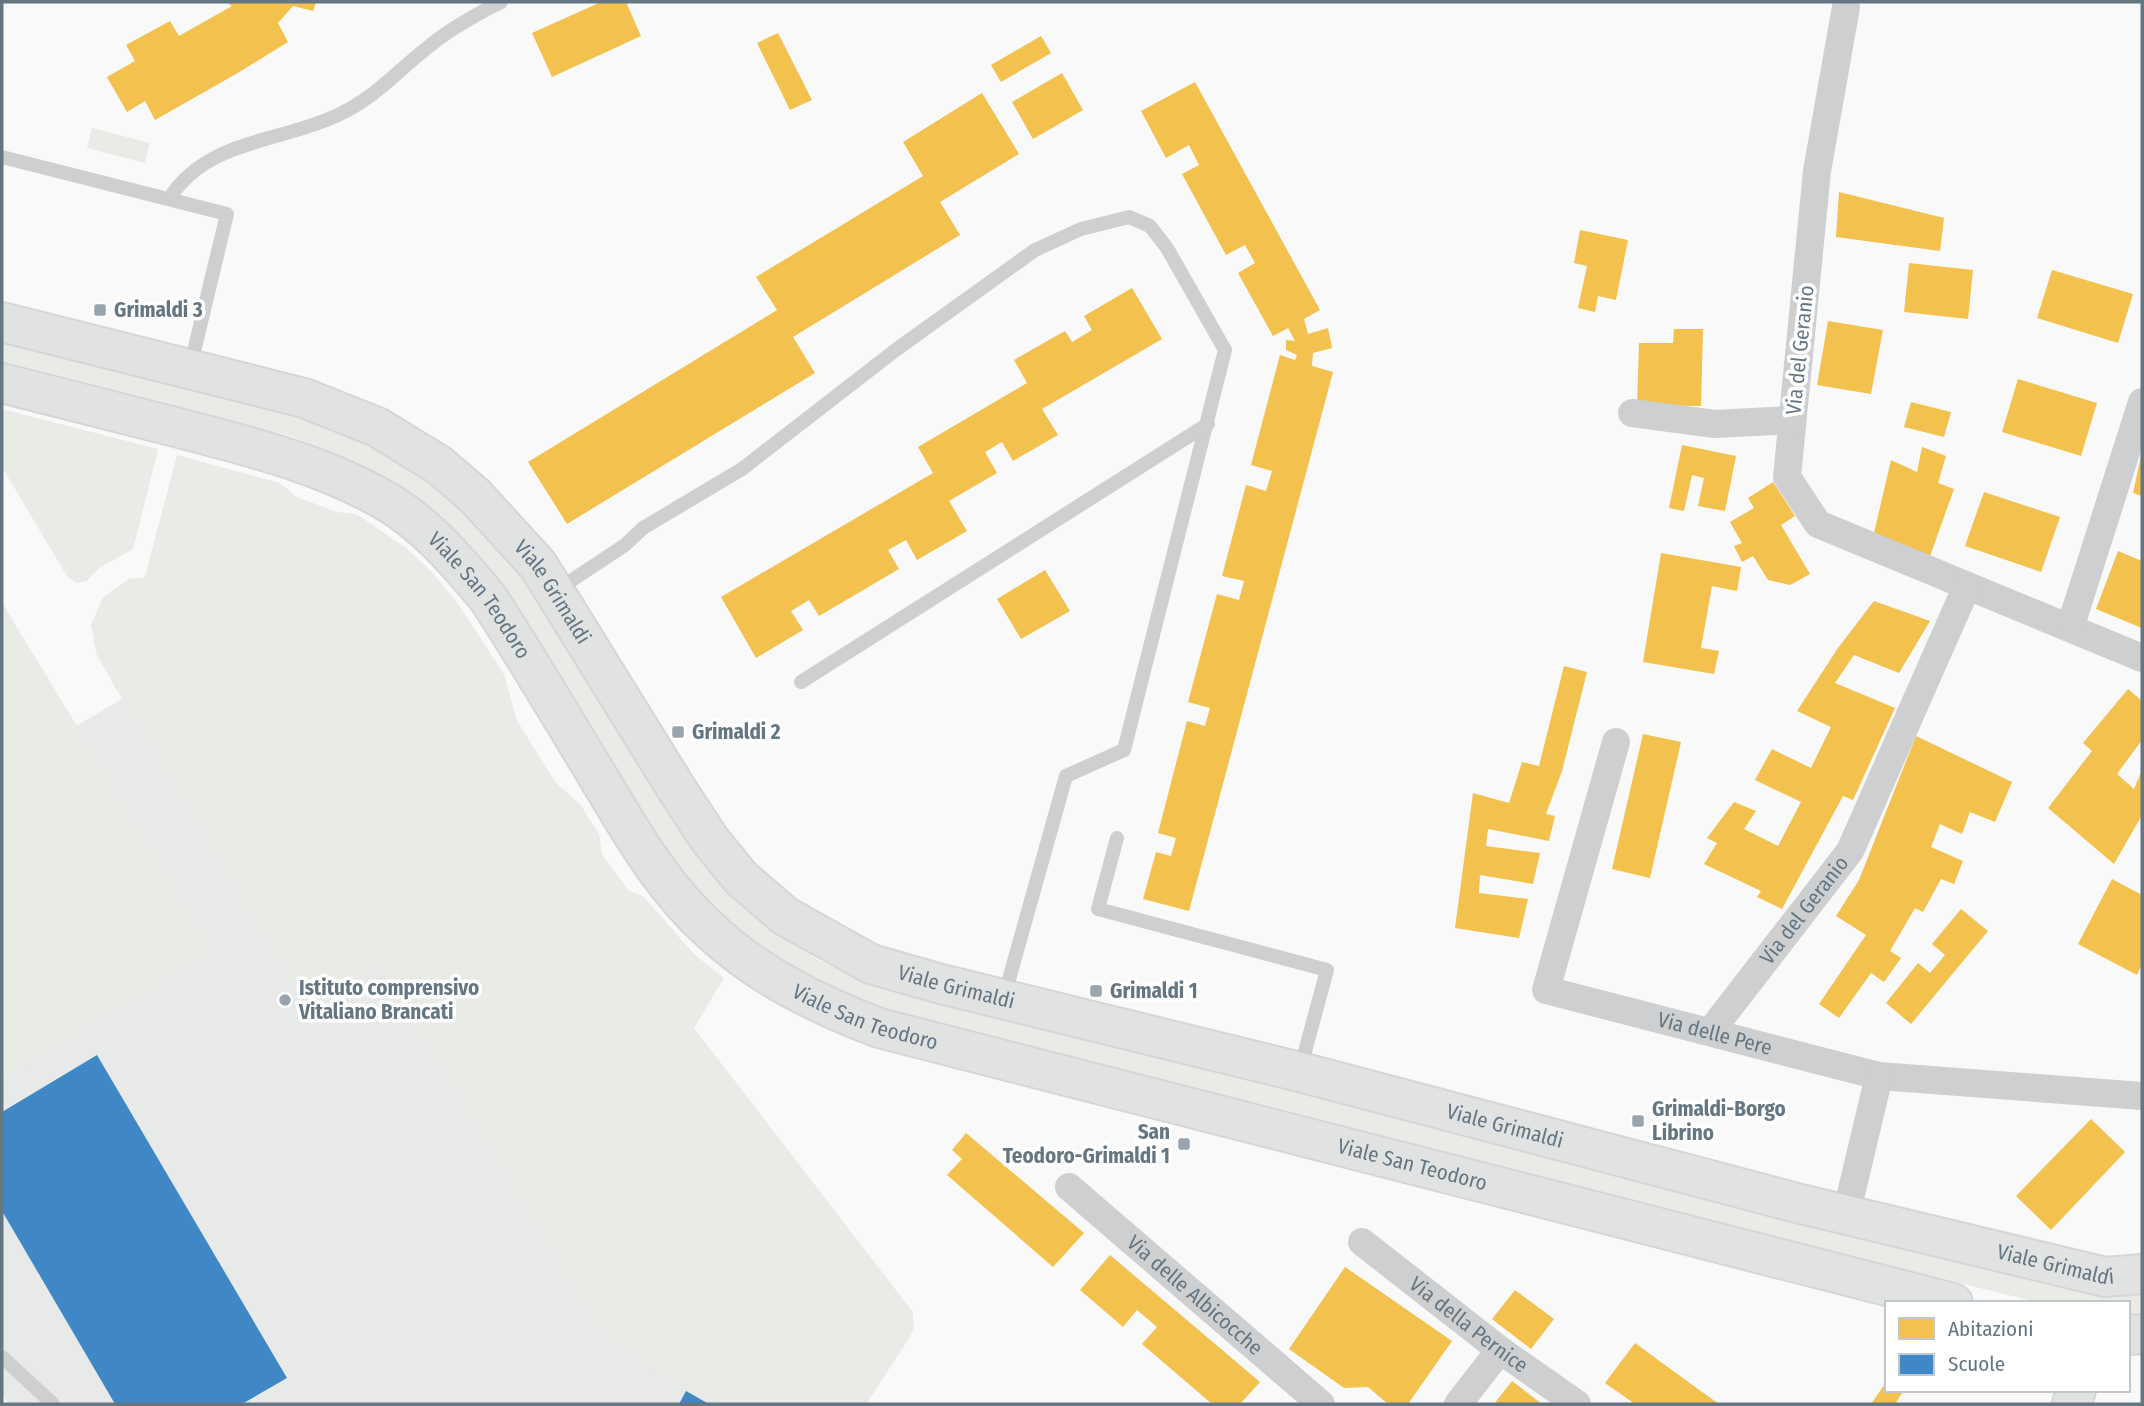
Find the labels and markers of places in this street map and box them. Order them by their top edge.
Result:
place label: Grimaldi 3 [114,297,203,323]
marker: Grimaldi 3 [92,302,108,318]
place label: Grimaldi 2 [692,719,781,745]
marker: Grimaldi 2 [670,724,686,740]
place label: Istituto comprensivo Vitaliano Brancati [298,975,479,1025]
place label: Grimaldi 1 [1110,978,1198,1004]
marker: Grimaldi 1 [1088,983,1104,999]
marker: Istituto comprensivo Vitaliano Brancati [277,992,293,1008]
place label: Grimaldi-Borgo Librino [1652,1096,1786,1146]
marker: Grimaldi-Borgo Librino [1630,1113,1646,1129]
place label: San Teodoro-Grimaldi 1 [1003,1119,1170,1169]
marker: San Teodoro-Grimaldi 1 [1176,1136,1192,1152]

